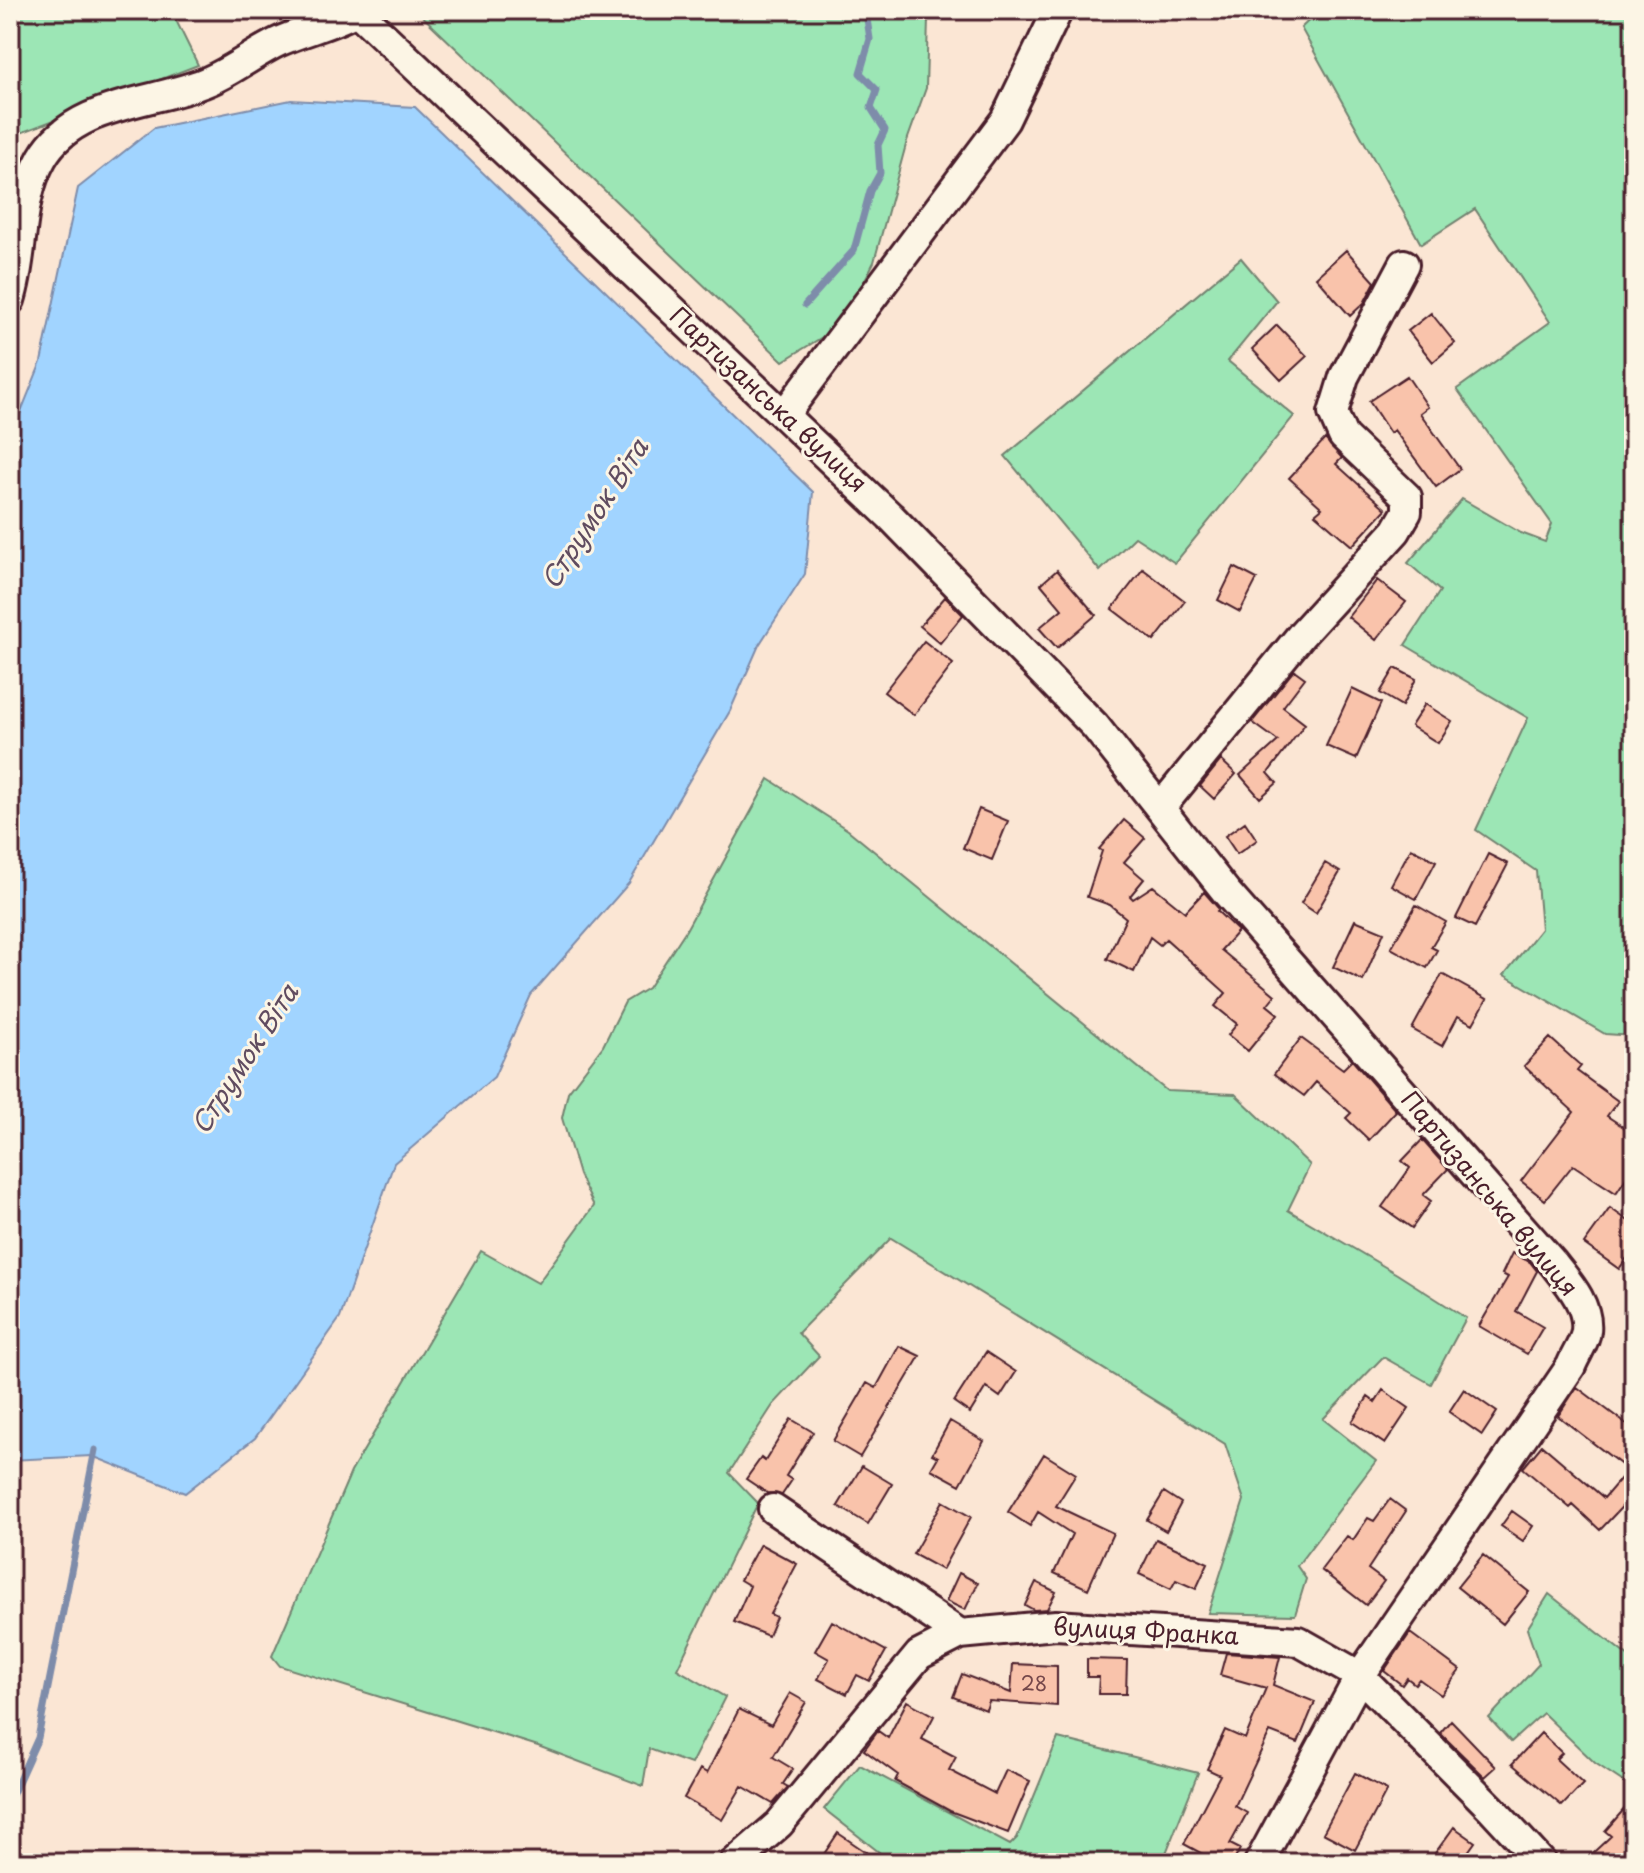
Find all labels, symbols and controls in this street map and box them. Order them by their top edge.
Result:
street label: Партизанська вулиця [663,297,876,500]
water label: Струмок Віта [531,429,658,596]
water label: Струмок Віта [181,974,308,1141]
street label: Партизанська вулиця [1394,1082,1587,1303]
street label: вулиця Франка [1052,1607,1240,1653]
house number: 28 [1021,1668,1047,1698]

